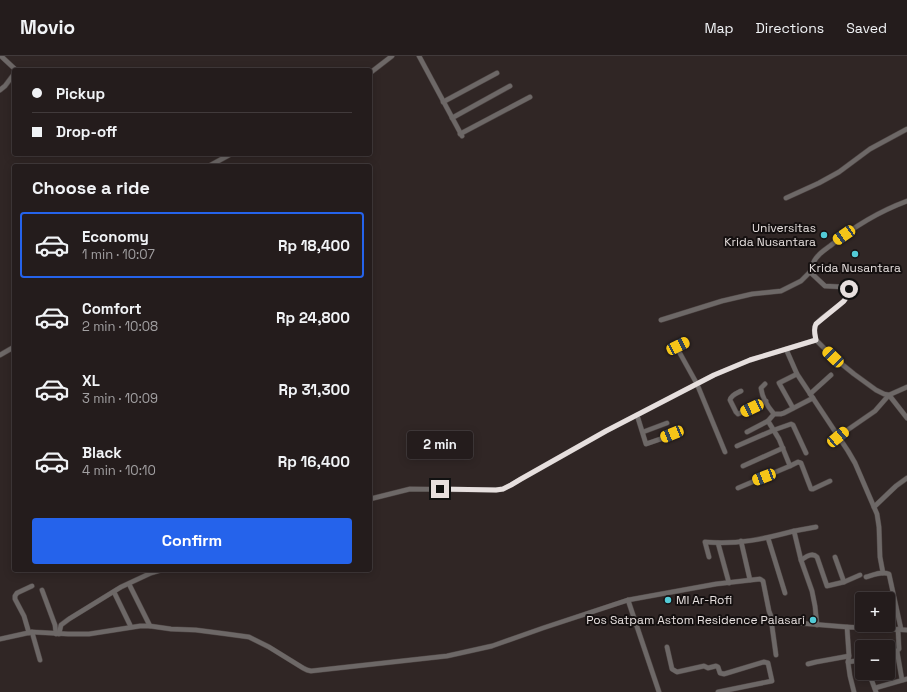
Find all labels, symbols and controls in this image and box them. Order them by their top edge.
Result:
text: Movio [20,15,75,40]
text: Map [704,19,734,37]
text: Directions [756,19,824,37]
text: Saved [846,19,887,37]
text: Pickup [56,84,105,103]
text: Drop-off [56,122,117,141]
text: Choose a ride [32,176,150,199]
place label: Universitas Krida Nusantara [724,220,816,250]
car [831,223,857,247]
icon: car [34,227,70,263]
text: Economy [82,227,149,246]
marker: Universitas Krida Nusantara [819,230,829,240]
text: Rp 18,400 [278,236,350,255]
text: 1 min · 10:07 [82,246,155,263]
marker: Krida Nusantara [850,249,860,259]
place label: Krida Nusantara [809,260,901,276]
route start [840,280,858,298]
icon: car [34,299,70,335]
text: Comfort [82,299,142,318]
text: Rp 24,800 [276,308,350,327]
text: 2 min · 10:08 [82,318,158,335]
car [665,335,691,357]
car [820,344,846,370]
icon: car [34,371,70,407]
text: XL [82,371,100,390]
text: Rp 31,300 [279,380,350,399]
text: 3 min · 10:09 [82,390,158,407]
car [739,397,765,419]
car [659,424,685,444]
car [825,425,851,449]
callout: 2 min [407,431,473,459]
text: 2 min [423,436,457,453]
icon: car [34,443,70,479]
text: Black [82,443,122,462]
text: Rp 16,400 [278,452,350,471]
text: 4 min · 10:10 [82,462,156,479]
car [751,467,777,487]
route end [431,480,449,498]
button: Confirm [32,518,352,564]
place label: MI Ar-Rofi [676,592,732,608]
map controls [855,592,895,680]
button: + [855,592,895,632]
marker: MI Ar-Rofi [663,595,673,605]
place label: Pos Satpam Astom Residence Palasari [586,612,805,628]
marker: Pos Satpam Astom Residence Palasari [808,615,818,625]
button: − [855,640,895,680]

